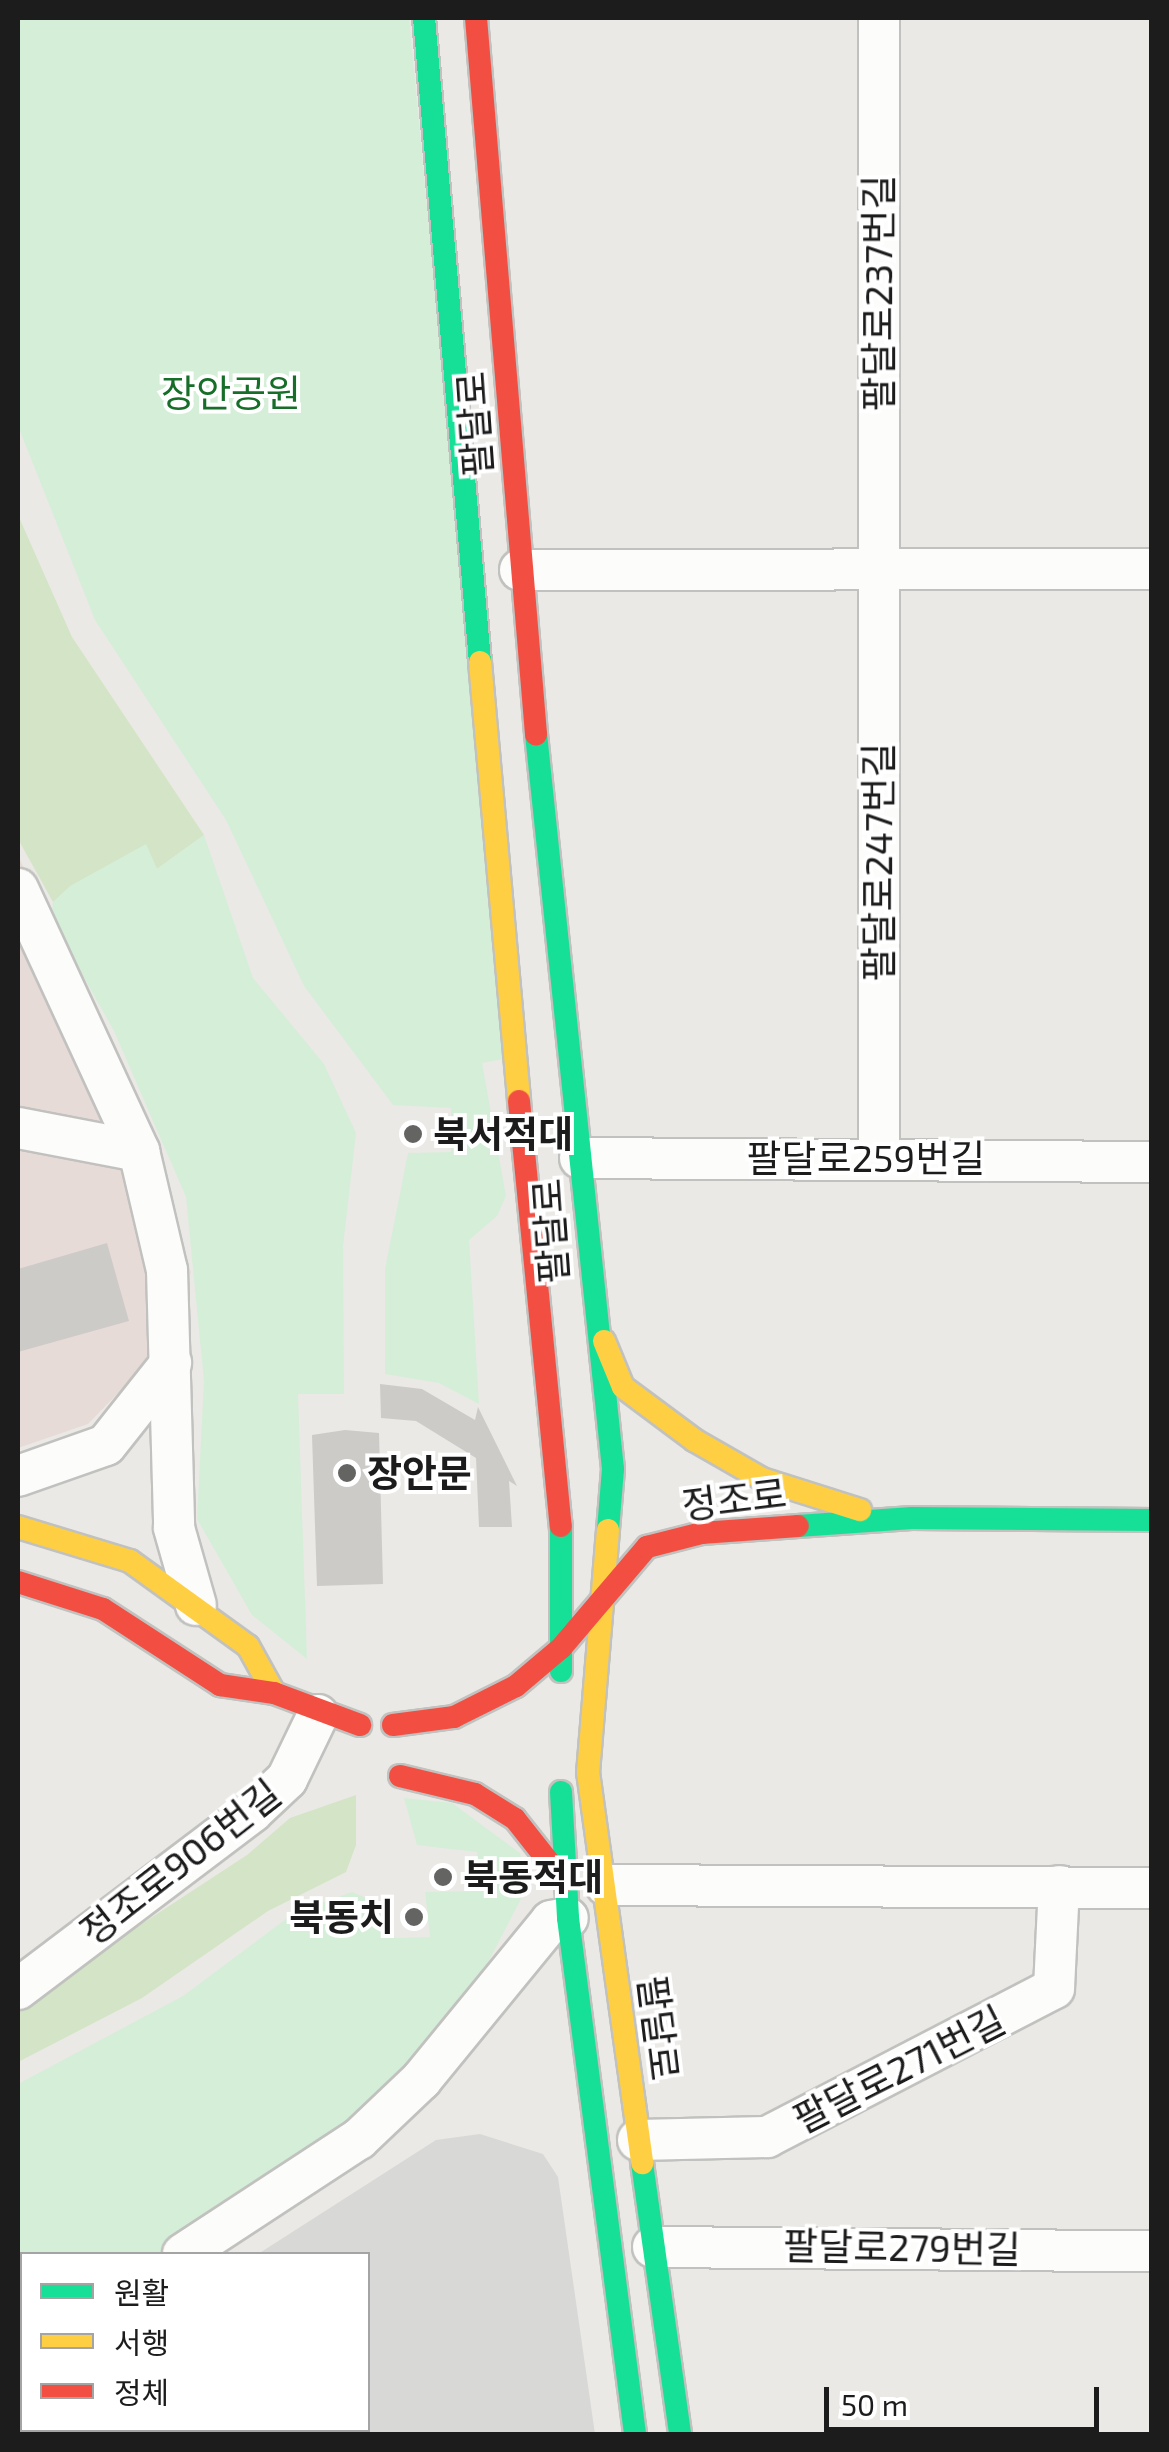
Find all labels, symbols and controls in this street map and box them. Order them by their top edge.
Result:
street label: 팔달로237번길 [855,175,901,411]
park label: 장안공원 [161,370,301,416]
street label: 팔달로 [448,370,500,478]
street label: 팔달로247번길 [855,743,901,981]
place label: 북서적대 [433,1111,573,1157]
marker: 북서적대 [402,1123,424,1145]
street label: 팔달로259번길 [747,1135,985,1181]
street label: 팔달로 [524,1177,576,1285]
place label: 장안문 [367,1450,472,1496]
marker: 장안문 [336,1462,358,1484]
street label: 정조로 [679,1470,789,1528]
street label: 정조로906번길 [71,1770,289,1954]
place label: 북동적대 [463,1854,603,1900]
marker: 북동적대 [432,1866,454,1888]
place label: 북동치 [289,1894,394,1940]
marker: 북동치 [403,1906,425,1928]
street label: 팔달로 [630,1973,688,2083]
street label: 팔달로271번길 [786,1996,1012,2142]
street label: 팔달로279번길 [783,2222,1021,2272]
legend [20,2252,370,2432]
text: 원활 [114,2274,169,2310]
text: 서행 [114,2324,169,2360]
scale bar [829,2367,1104,2429]
text: 정체 [114,2374,169,2410]
text: 50 m [841,2386,908,2422]

